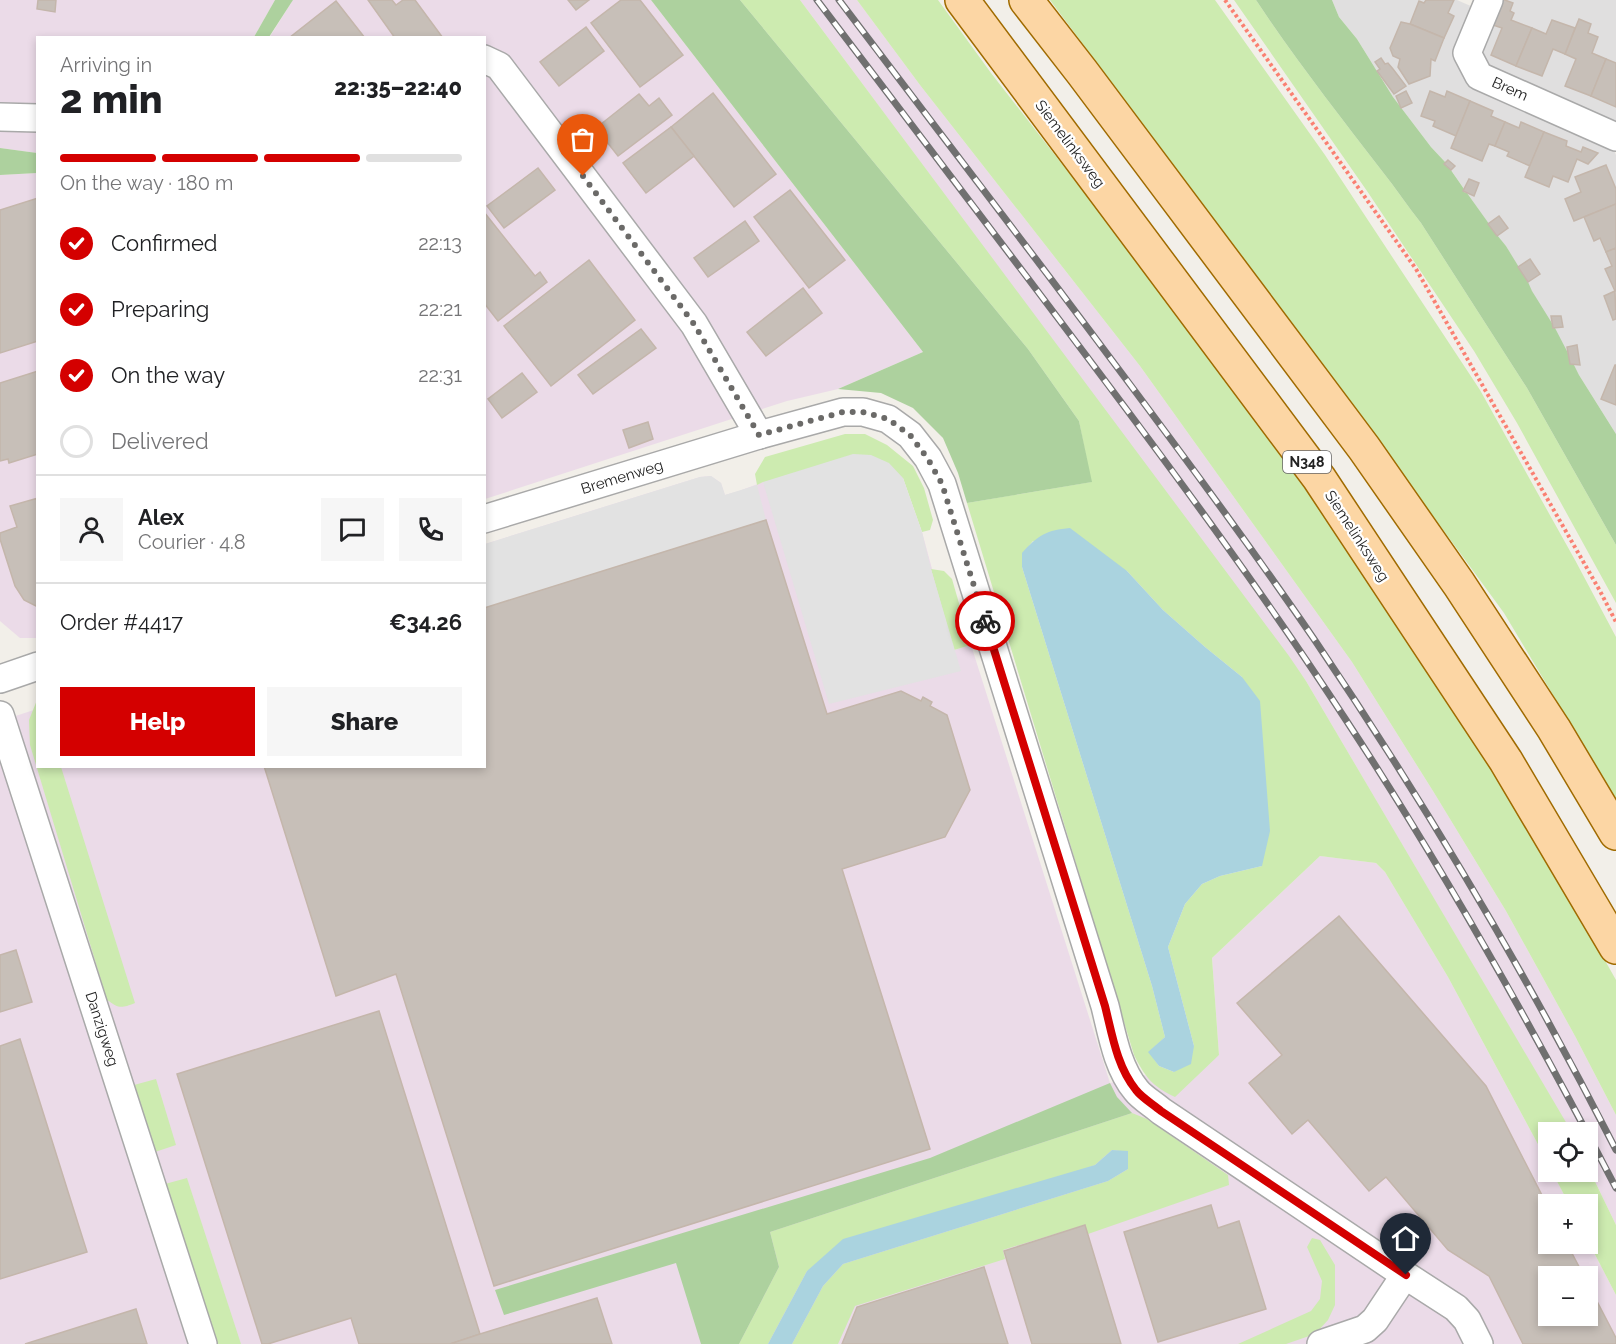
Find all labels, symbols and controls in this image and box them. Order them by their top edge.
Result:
text: Arriving in [60,53,152,77]
street label: Brem [1489,73,1531,105]
text: 22:35–22:40 [334,74,462,100]
text: 2 min [60,76,163,122]
street label: Siemelinksweg [1031,97,1109,191]
pin [557,114,608,176]
icon: bag [566,123,599,156]
text: On the way · 180 m [60,171,233,195]
icon: check [60,227,93,260]
text: Confirmed [111,230,218,256]
text: 22:13 [418,231,462,255]
icon: check [60,293,93,326]
text: Preparing [111,296,209,322]
text: 22:21 [418,297,462,321]
icon: check [60,359,93,392]
text: On the way [111,362,225,388]
text: 22:31 [418,363,462,387]
text: Delivered [111,428,209,454]
road number: N348 [1283,451,1331,473]
street label: Bremenweg [579,456,665,498]
street label: Siemelinksweg [1321,487,1393,585]
button: person [60,498,123,561]
button: chat [321,498,384,561]
button: phone [399,498,462,561]
text: Alex [138,504,184,530]
text: Courier · 4.8 [138,530,246,554]
courier [955,591,1015,651]
icon: bike [969,605,1002,638]
text: Order #4417 [60,609,183,635]
text: €34.26 [389,609,462,635]
button: Help [60,687,255,756]
button: Share [267,687,462,756]
street label: Danzigweg [81,989,123,1069]
map controls [1538,1122,1598,1326]
button: locate [1538,1122,1598,1182]
button: + [1538,1194,1598,1254]
pin [1380,1213,1431,1275]
icon: home [1389,1222,1422,1255]
button: − [1538,1266,1598,1326]

